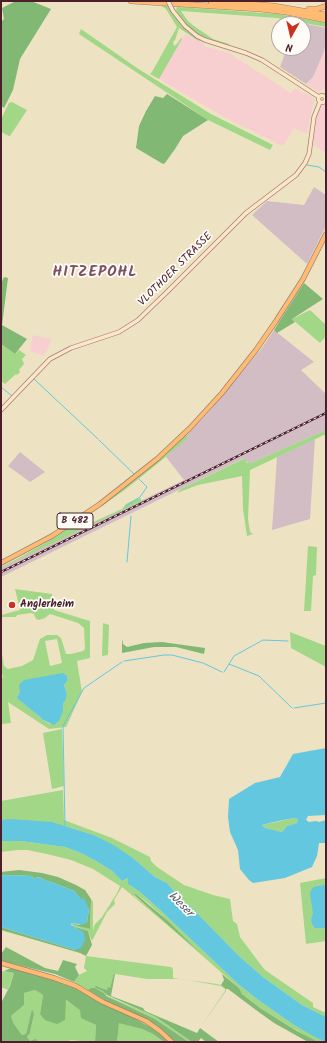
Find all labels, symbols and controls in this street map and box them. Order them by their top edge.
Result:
north arrow [271,16,311,56]
text: N [285,37,294,56]
street label: VLOTHOER STRASSE [136,230,216,310]
district label: HITZEPOHL [53,264,137,282]
road number: B 482 [57,513,93,529]
place label: Anglerheim [20,598,74,612]
marker: Anglerheim [7,600,17,610]
water label: Weser [165,890,195,920]

